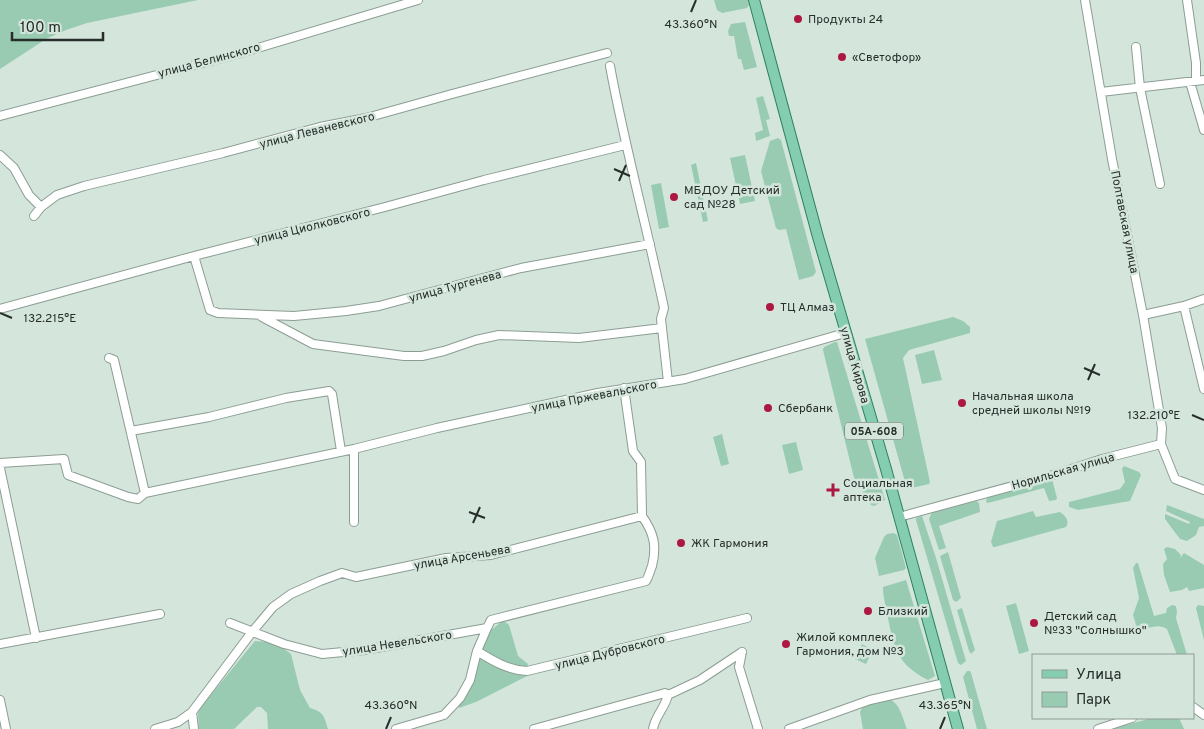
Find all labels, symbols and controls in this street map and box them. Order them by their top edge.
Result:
scale bar [12,10,104,42]
place label: Продукты 24 [808,12,883,28]
marker: Продукты 24 [792,13,804,25]
text: 43.360°N [665,17,717,33]
text: 100 m [20,19,61,38]
street label: улица Белинского [157,40,262,82]
place label: «Светофор» [852,50,921,66]
marker: «Светофор» [836,51,848,63]
street label: улица Леваневского [258,109,377,153]
street label: Полтавская улица [1106,169,1142,275]
place label: МБДОУ Детский сад №28 [684,183,780,213]
marker: МБДОУ Детский сад №28 [668,191,680,203]
street label: улица Циолковского [253,205,372,249]
street label: улица Тургенева [407,267,503,307]
place label: ТЦ Алмаз [780,300,835,316]
marker: ТЦ Алмаз [764,301,776,313]
text: 132.215°E [24,311,76,327]
street label: улица Кирова [835,325,873,405]
street label: улица Пржевальского [530,377,658,417]
place label: Начальная школа средней школы №19 [972,389,1091,419]
marker: Начальная школа средней школы №19 [956,397,968,409]
place label: Сбербанк [778,401,833,417]
marker: Сбербанк [762,402,774,414]
text: 132.210°E [1127,408,1181,424]
road number: 05А-608 [845,422,903,440]
street label: Норильская улица [1010,450,1117,494]
place label: Социальная аптека [843,476,913,506]
marker: Социальная аптека [827,484,839,496]
place label: ЖК Гармония [691,536,768,552]
marker: ЖК Гармония [675,537,687,549]
street label: улица Арсеньева [413,542,512,574]
place label: Близкий [878,604,928,620]
marker: Близкий [862,605,874,617]
place label: Детский сад №33 "Солнышко" [1044,609,1147,639]
marker: Детский сад №33 "Солнышко" [1028,617,1040,629]
street label: улица Невельского [341,627,453,661]
place label: Жилой комплекс Гармония, дом №3 [796,630,904,660]
street label: улица Дубровского [554,632,667,674]
marker: Жилой комплекс Гармония, дом №3 [780,638,792,650]
legend [1032,654,1194,719]
text: Улица [1076,666,1121,685]
text: Парк [1076,691,1111,710]
text: 43.360°N [365,698,417,714]
text: 43.365°N [919,698,971,714]

